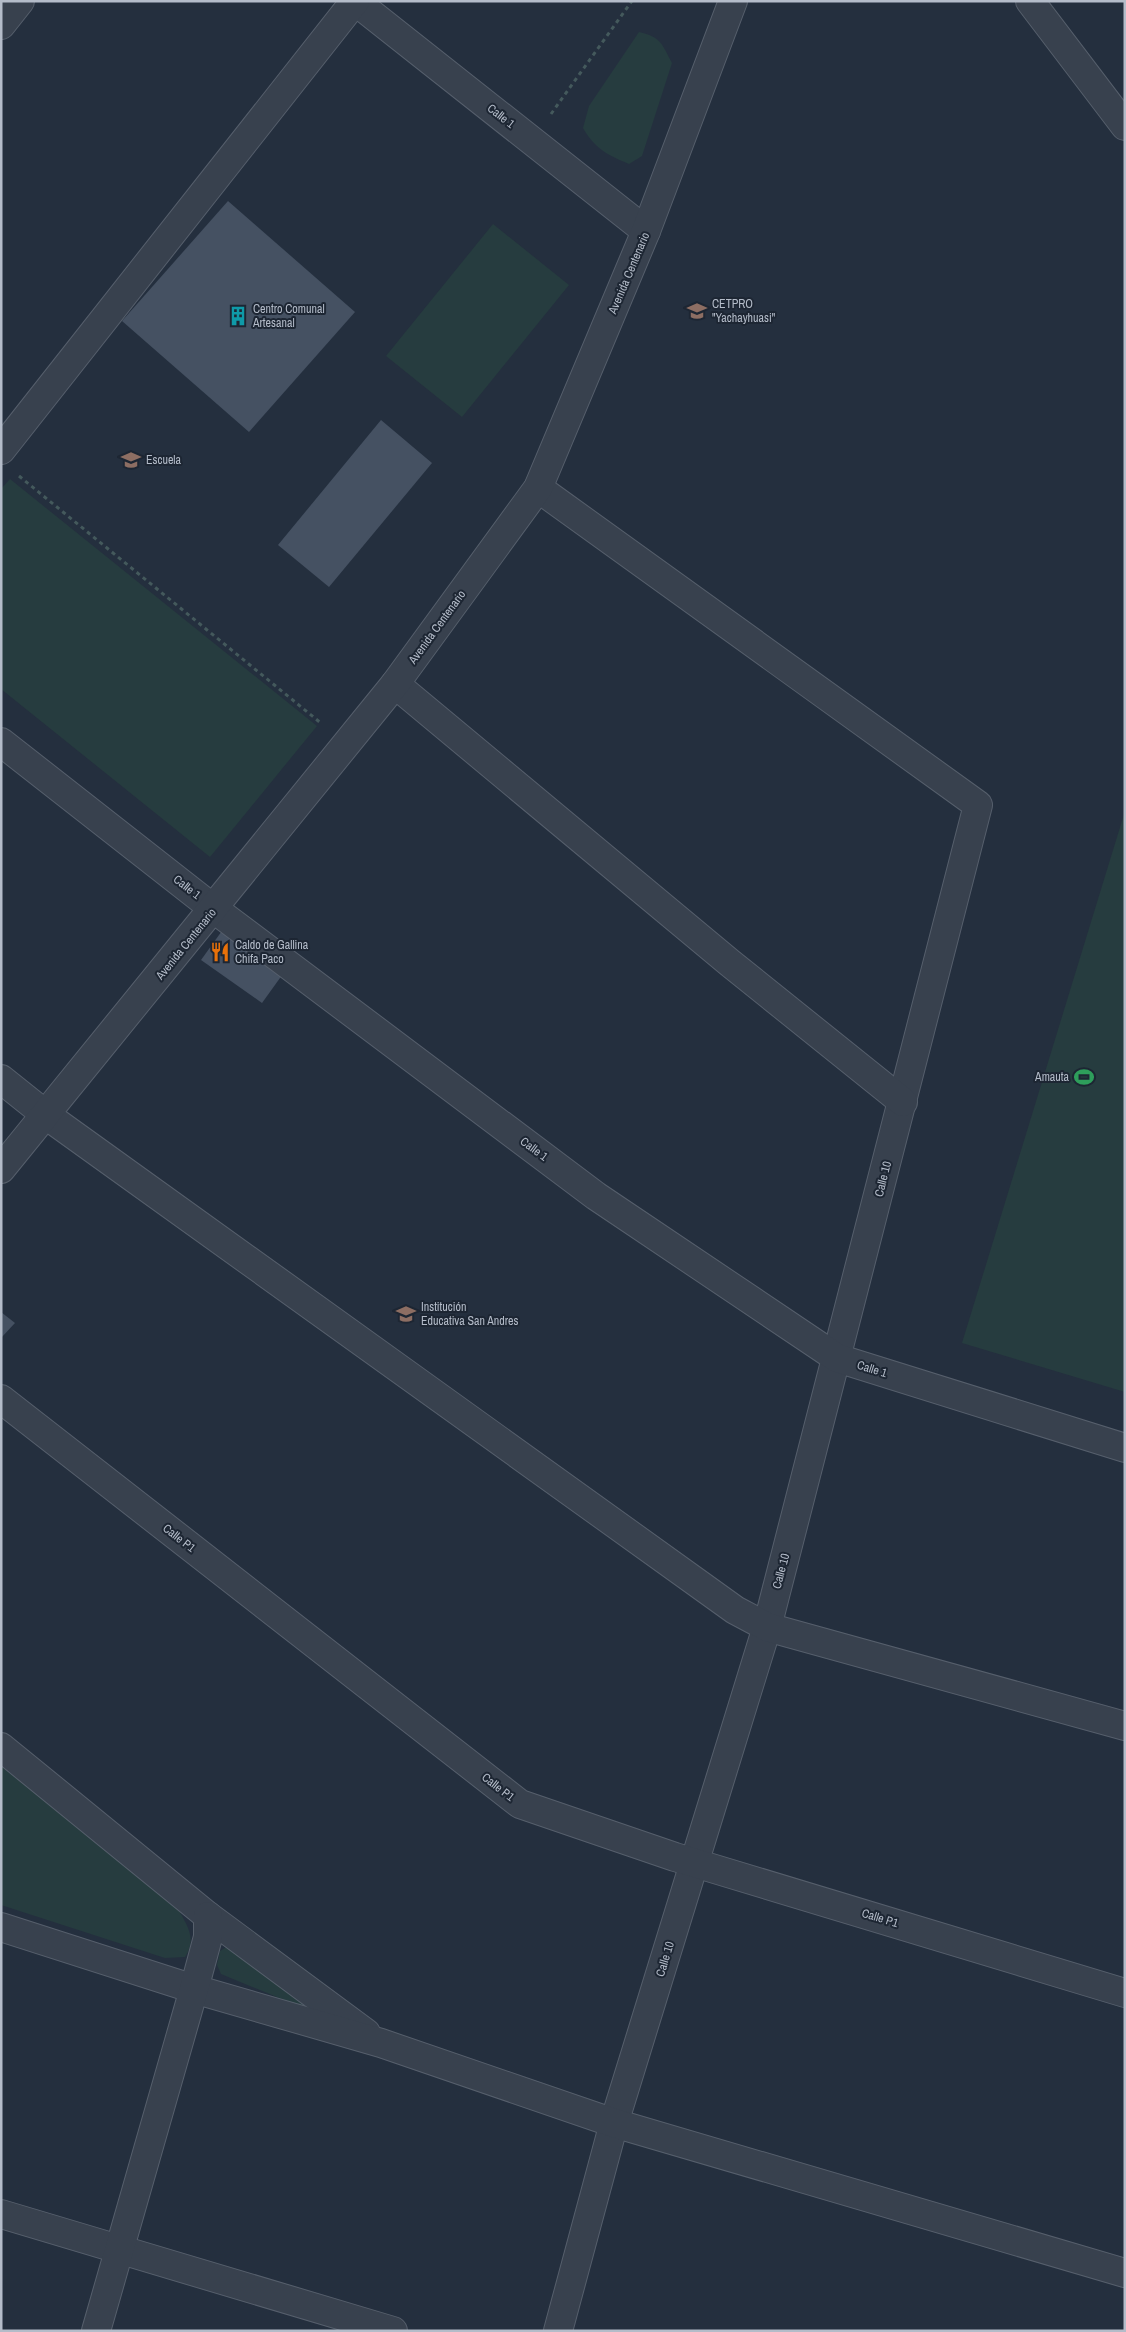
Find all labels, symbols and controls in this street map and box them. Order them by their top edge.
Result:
street label: Calle 1 [484,100,518,132]
street label: Avenida Centenario [604,230,653,317]
place label: CETPRO "Yachayhuasi" [712,296,776,326]
school or university icon: CETPRO "Yachayhuasi" [686,300,708,322]
place label: Centro Comunal Artesanal [252,301,325,331]
building icon: Centro Comunal Artesanal [227,305,249,327]
school or university icon: Escuela [120,449,142,471]
place label: Escuela [146,452,182,468]
street label: Avenida Centenario [404,587,469,668]
street label: Calle 1 [170,871,204,903]
street label: Avenida Centenario [152,905,220,984]
place label: Caldo de Gallina Chifa Paco [235,937,309,967]
restaurant icon: Caldo de Gallina Chifa Paco [209,941,231,963]
sports icon: Amauta [1073,1066,1095,1088]
place label: Amauta [1034,1069,1070,1085]
street label: Calle 1 [517,1133,551,1165]
street label: Calle 10 [871,1160,895,1198]
place label: Institución Educativa San Andres [421,1299,518,1329]
school or university icon: Institución Educativa San Andres [395,1303,417,1325]
street label: Calle 1 [855,1357,889,1381]
street label: Calle P1 [159,1520,199,1556]
street label: Calle 10 [769,1551,793,1591]
street label: Calle P1 [478,1769,518,1805]
street label: Calle P1 [860,1905,901,1931]
street label: Calle 10 [652,1939,678,1979]

